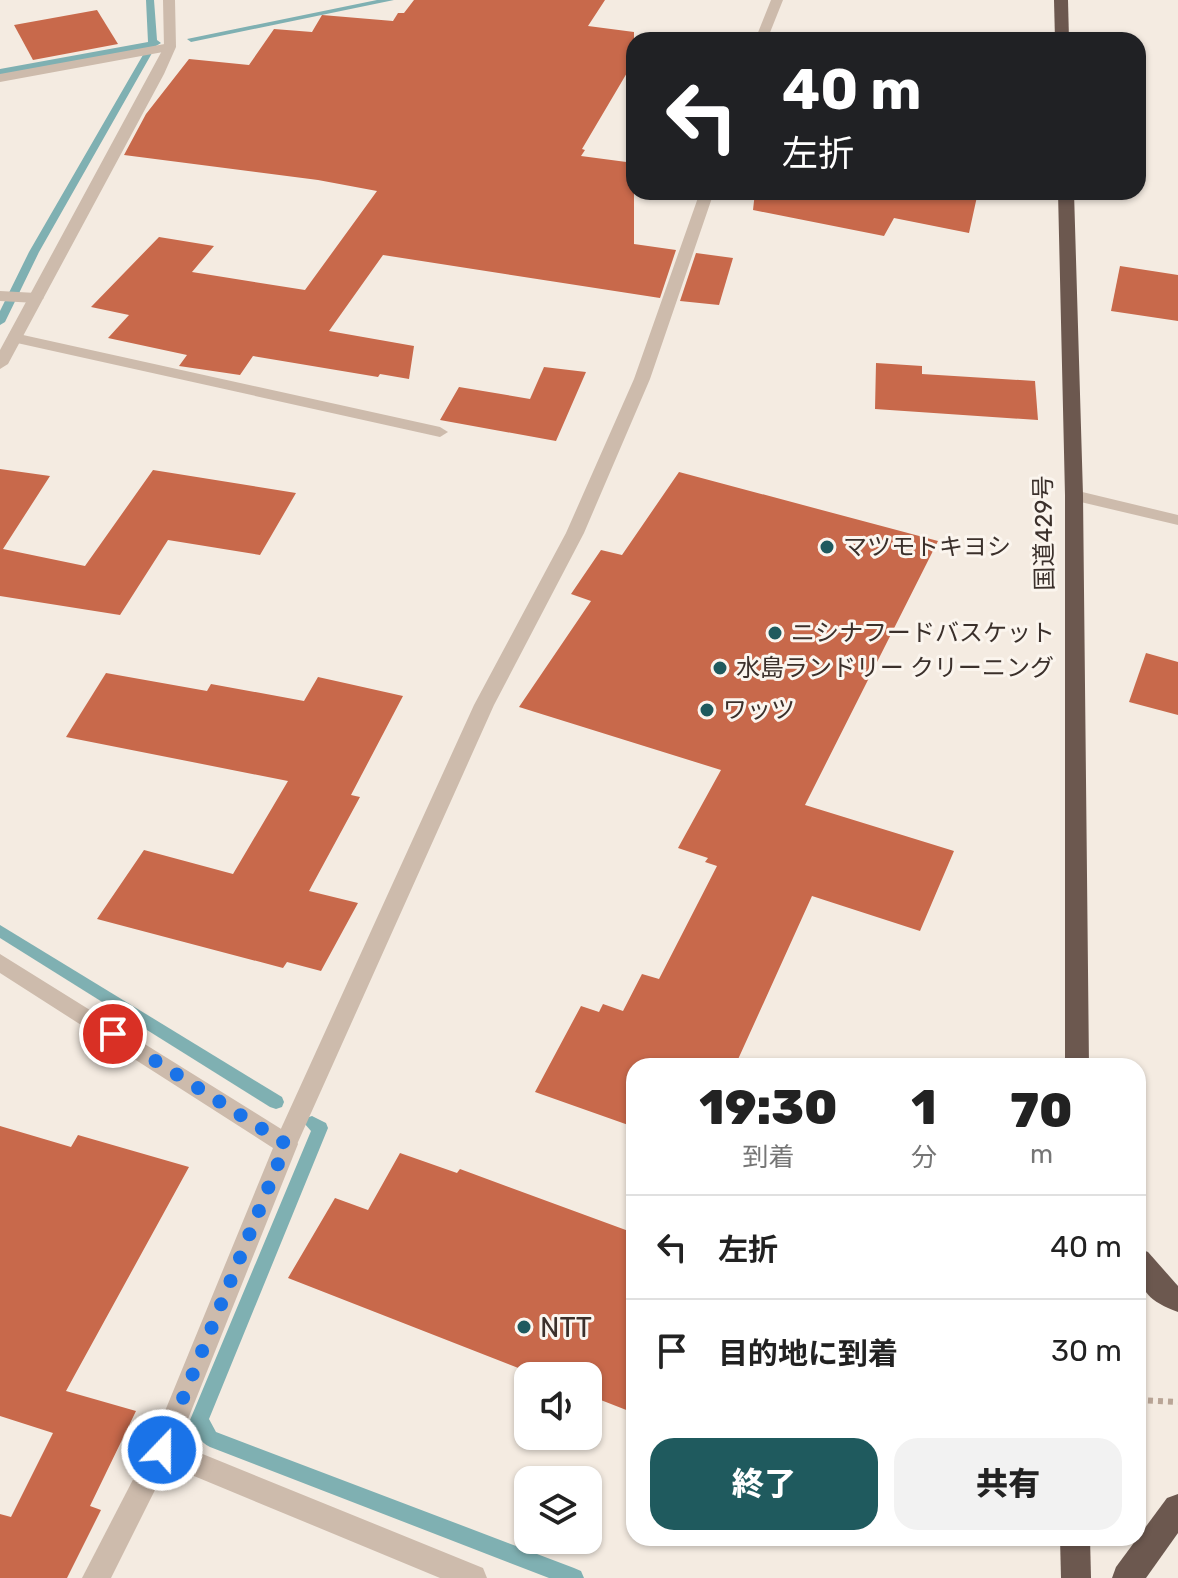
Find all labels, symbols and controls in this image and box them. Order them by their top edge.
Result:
text: 40 m [782,57,922,123]
icon: left [650,64,754,168]
text: 左折 [782,132,854,175]
street label: 国道429号 [1029,475,1059,591]
place label: マツモトキヨシ [843,533,1011,561]
marker: マツモトキヨシ [818,538,836,556]
place label: ニシナフードバスケット [791,619,1055,647]
marker: ニシナフードバスケット [766,624,784,642]
place label: 水島ランドリー クリーニング [736,654,1054,682]
marker: 水島ランドリー クリーニング [711,659,729,677]
place label: ワッツ [723,696,795,724]
marker: ワッツ [698,701,716,719]
pin [79,1000,147,1068]
icon: arrive [91,1012,135,1056]
text: 19:30 [699,1079,838,1136]
text: 1 [911,1079,937,1136]
text: 70 [1010,1082,1073,1139]
text: m [1030,1139,1053,1170]
text: 到着 [742,1142,794,1173]
text: 分 [911,1142,937,1173]
icon: left [650,1225,694,1269]
text: 40 m [1050,1229,1122,1265]
text: 左折 [718,1232,778,1268]
place label: NTT [540,1311,592,1344]
marker: NTT [515,1318,533,1336]
icon: arrive [650,1329,694,1373]
text: 30 m [1051,1333,1122,1369]
text: 目的地に到着 [718,1336,898,1372]
map controls [514,1362,602,1554]
button: sound [514,1362,602,1450]
position arrow [120,1408,204,1492]
button: 終了 [650,1438,878,1530]
button: 共有 [894,1438,1122,1530]
button: layers [514,1466,602,1554]

